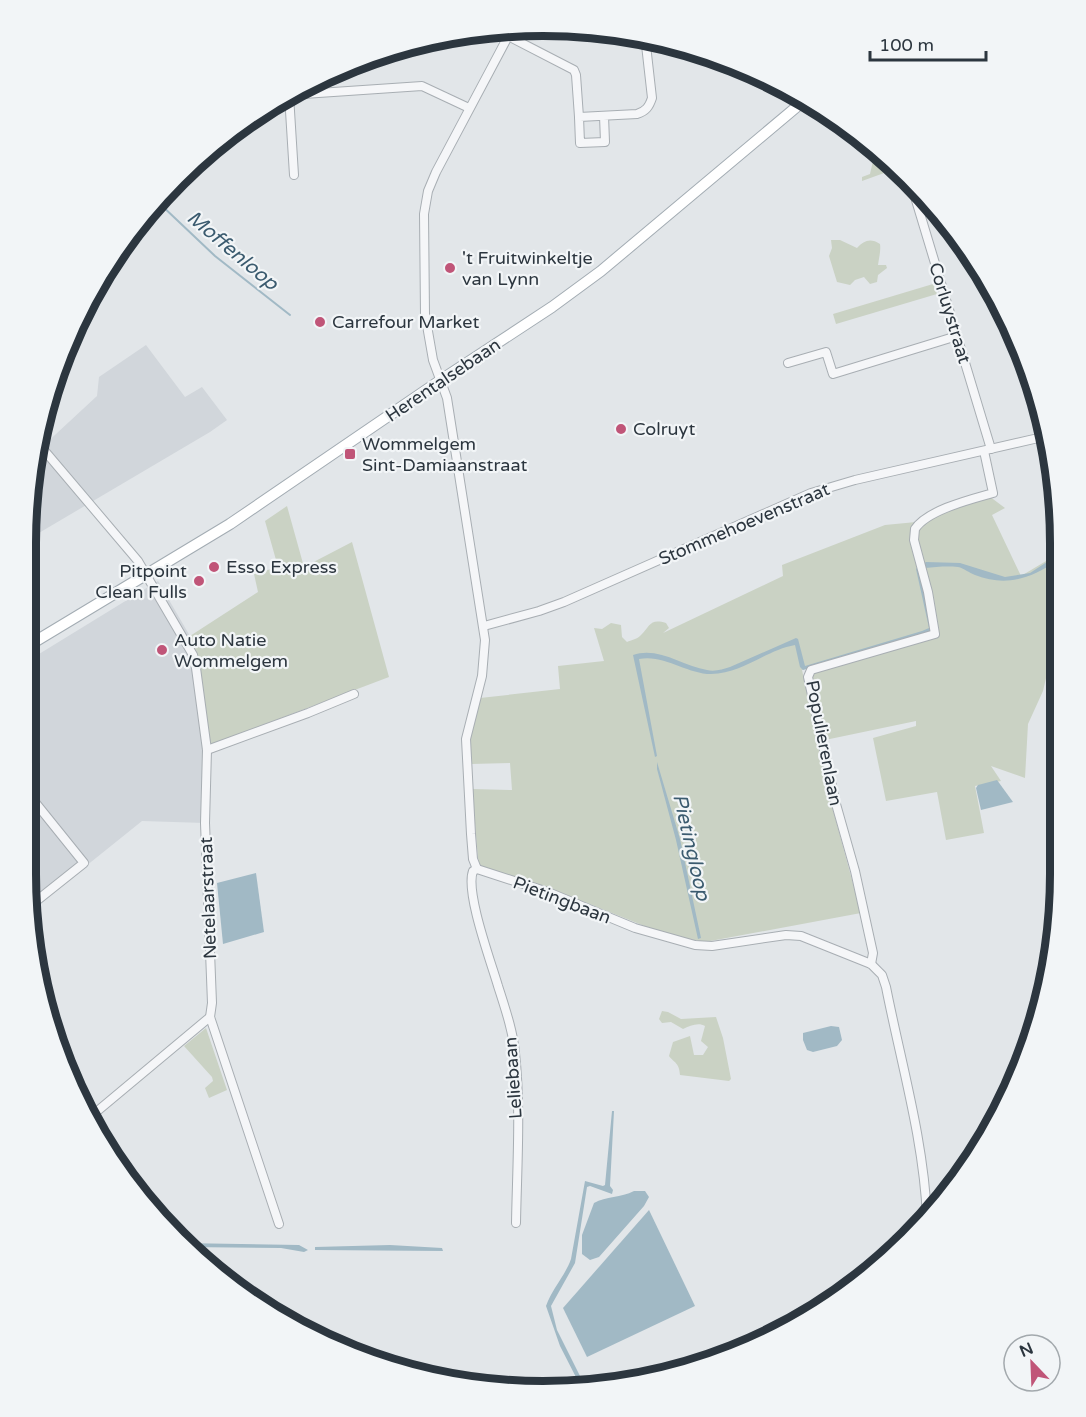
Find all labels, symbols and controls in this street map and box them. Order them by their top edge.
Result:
scale bar [870,24,986,62]
text: 100 m [879,34,934,56]
water label: Moffenloop [182,206,284,297]
place label: 't Fruitwinkeltje van Lynn [462,247,593,290]
street label: Corluystraat [924,260,976,366]
marker: 't Fruitwinkeltje van Lynn [443,261,457,275]
place label: Carrefour Market [332,311,479,333]
marker: Carrefour Market [313,315,327,329]
street label: Herentalsebaan [381,333,505,427]
place label: Colruyt [633,418,696,440]
marker: Colruyt [614,422,628,436]
place label: Wommelgem Sint-Damiaanstraat [362,433,527,476]
marker: Wommelgem Sint-Damiaanstraat [343,447,357,461]
street label: Stommehoevenstraat [655,478,833,570]
place label: Esso Express [226,556,337,578]
place label: Pitpoint Clean Fulls [95,560,187,603]
marker: Esso Express [207,560,221,574]
marker: Pitpoint Clean Fulls [192,574,206,588]
place label: Auto Natie Wommelgem [174,629,288,672]
marker: Auto Natie Wommelgem [155,643,169,657]
street label: Populierenlaan [801,678,847,808]
water label: Pietingloop [667,791,715,904]
street label: Netelaarstraat [195,836,221,959]
street label: Pietingbaan [510,871,614,929]
street label: Leliebaan [499,1036,527,1120]
north arrow [1002,1333,1062,1393]
text: N [1017,1338,1036,1362]

